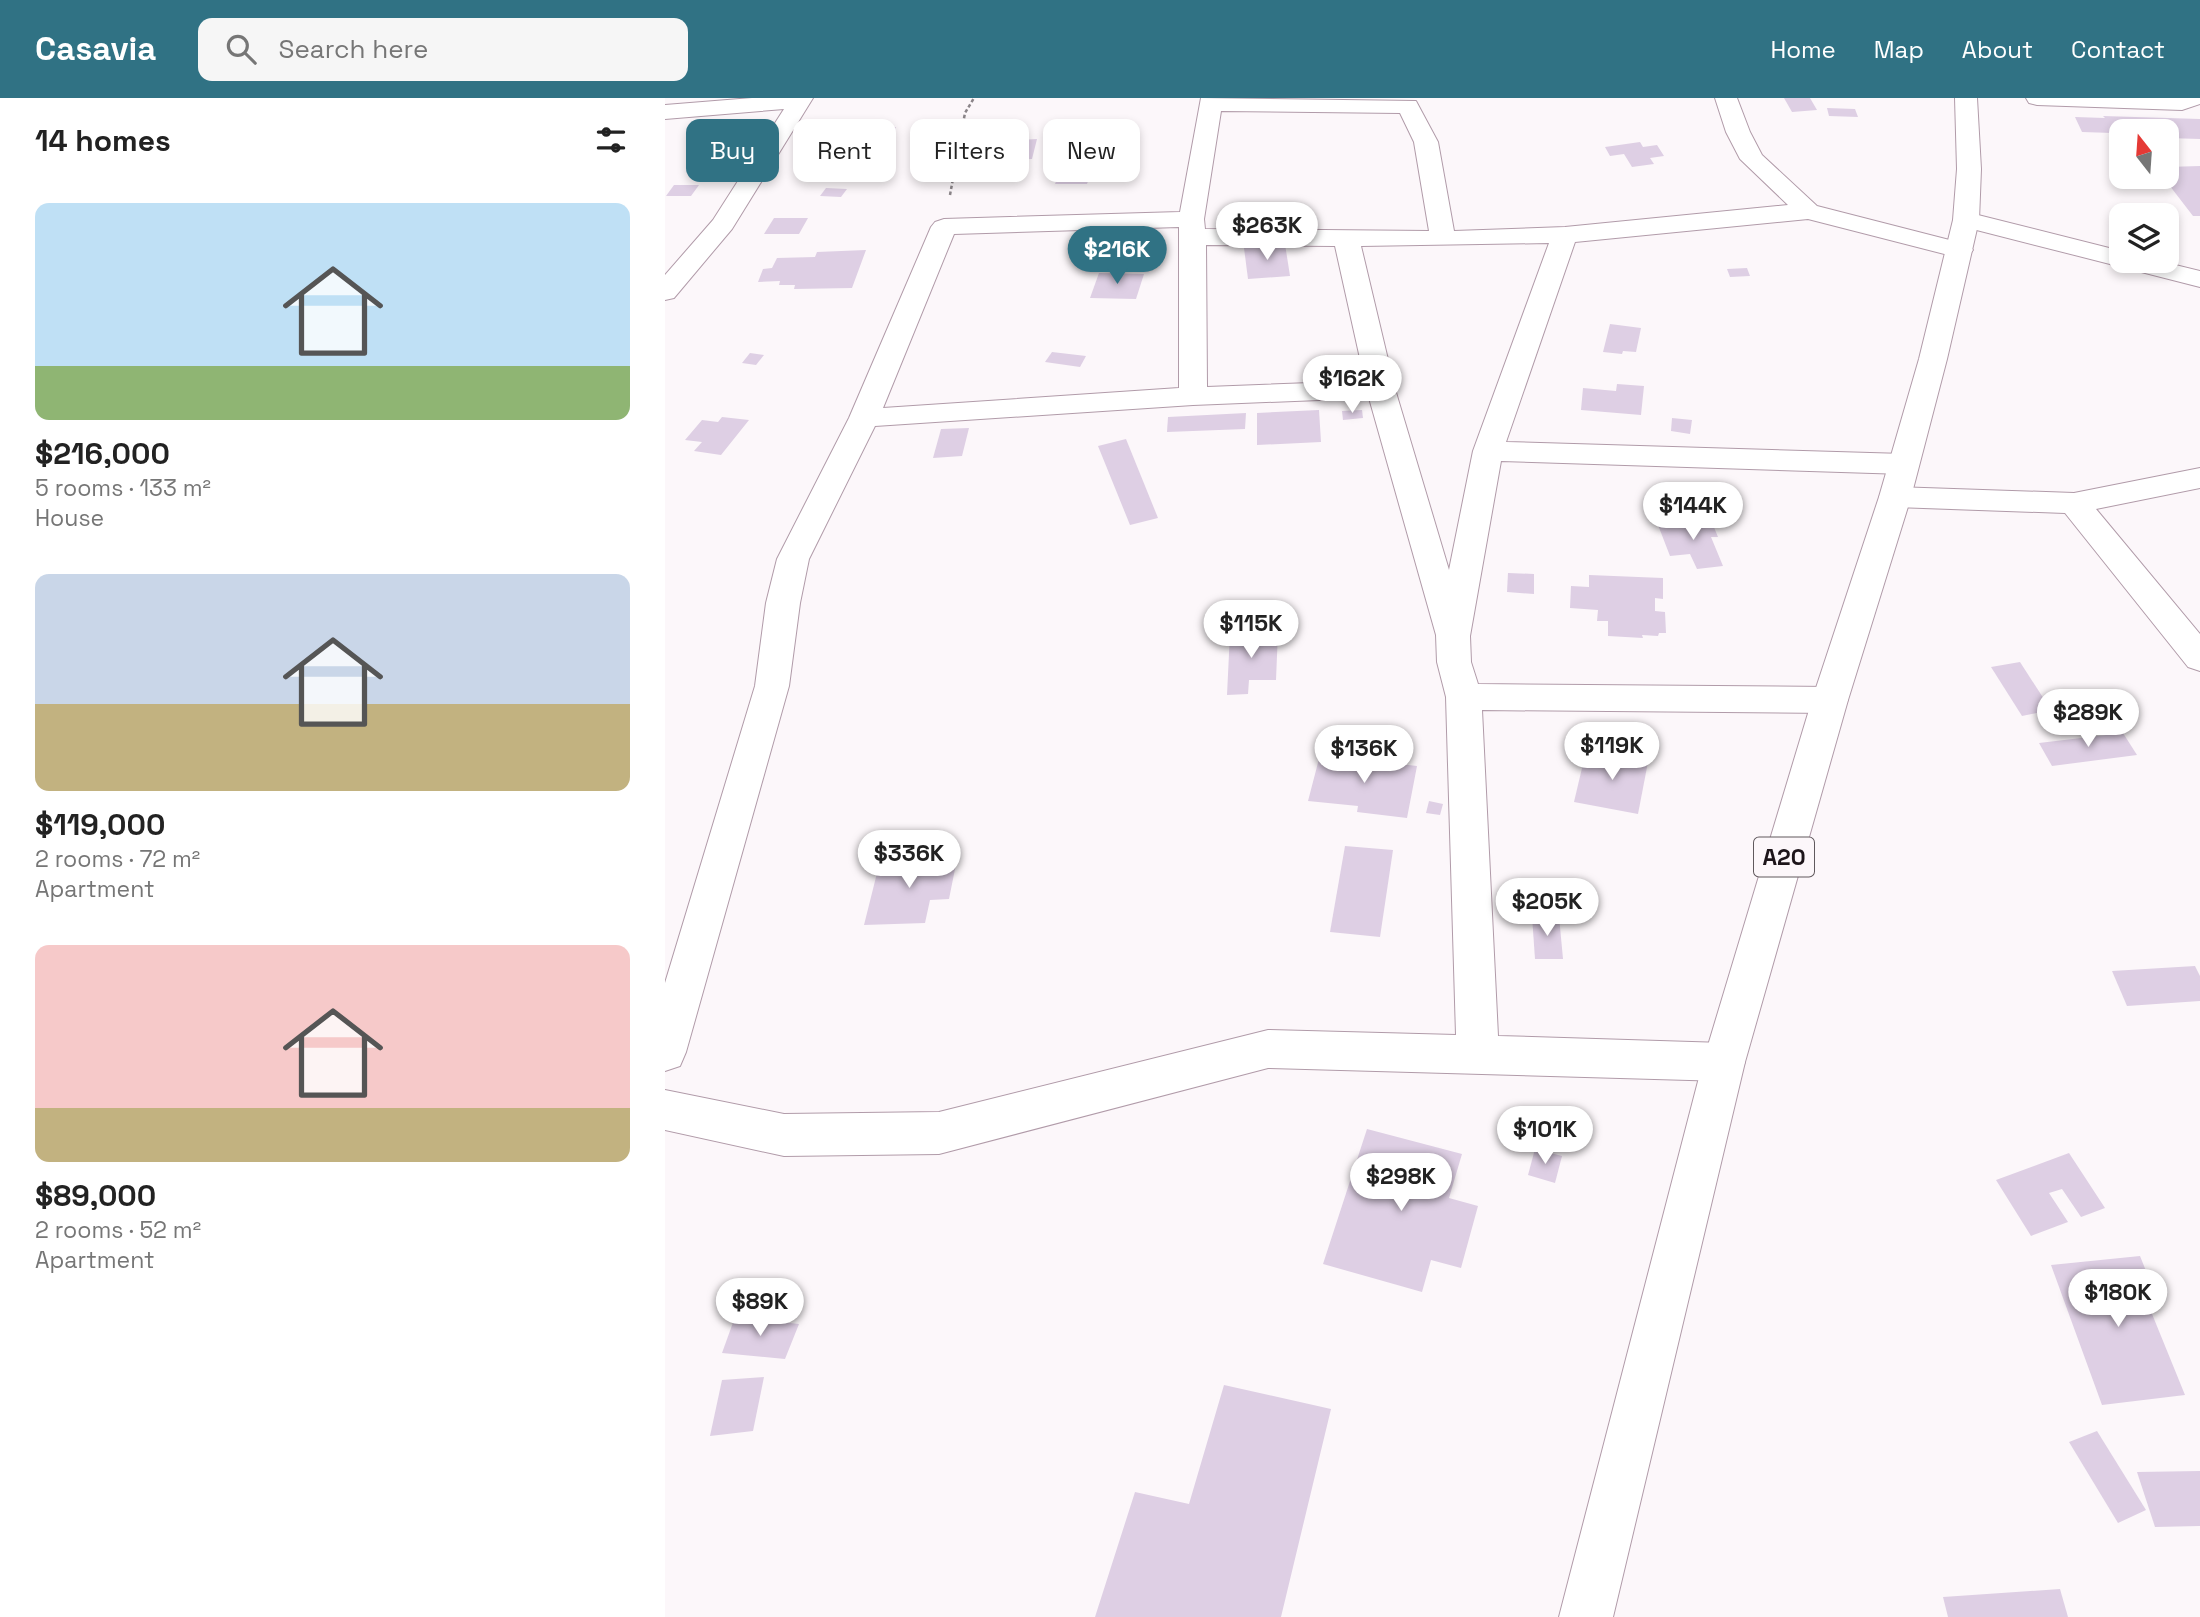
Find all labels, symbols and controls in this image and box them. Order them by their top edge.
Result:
search box [198,18,688,81]
text: Casavia [35,28,156,70]
icon: search [222,30,260,68]
text: Search here [278,32,428,66]
text: Home [1770,34,1836,65]
text: Map [1874,34,1924,65]
text: About [1962,34,2033,65]
text: Contact [2071,34,2165,65]
chip: Buy [686,119,779,182]
chip: Rent [793,119,896,182]
chip: Filters [910,119,1029,182]
chip: New [1043,119,1140,182]
north arrow [2109,119,2179,189]
map controls [2109,119,2179,273]
text: 14 homes [35,121,171,160]
icon: filters [592,121,630,159]
pin: $263K [1218,202,1316,262]
button: layers [2109,203,2179,273]
text: $263K [1232,210,1302,240]
pin: $216K [1068,226,1166,286]
text: $216K [1084,234,1150,264]
icon: home [270,248,396,374]
pin: $162K [1303,356,1401,415]
text: $162K [1319,363,1385,393]
text: $216,000 [35,434,170,473]
text: 5 rooms · 133 m² [35,473,211,503]
pin: $144K [1644,482,1742,542]
text: $144K [1659,490,1727,520]
text: House [35,503,104,533]
pin: $115K [1202,601,1300,660]
text: $115K [1220,608,1282,638]
icon: home [270,619,396,745]
pin: $289K [2039,690,2137,749]
text: $289K [2053,697,2123,727]
pin: $119K [1563,722,1661,782]
pin: $136K [1315,726,1413,785]
text: $119K [1580,730,1644,760]
text: $136K [1331,733,1397,763]
text: $119,000 [35,805,165,844]
pin: $336K [860,830,958,890]
text: $336K [874,838,944,868]
road number: A20 [1754,838,1814,876]
text: 2 rooms · 72 m² [35,844,200,874]
text: Apartment [35,874,155,904]
pin: $205K [1498,878,1596,938]
text: $205K [1512,886,1582,916]
icon: home [270,990,396,1116]
pin: $101K [1496,1107,1594,1166]
text: $101K [1513,1114,1577,1144]
pin: $298K [1352,1154,1450,1213]
text: $298K [1366,1161,1436,1191]
text: $89,000 [35,1176,156,1215]
text: 2 rooms · 52 m² [35,1215,201,1245]
text: Apartment [35,1245,155,1275]
pin: $180K [2069,1270,2167,1329]
text: $180K [2084,1277,2152,1307]
pin: $89K [719,1278,801,1338]
text: $89K [732,1286,788,1316]

